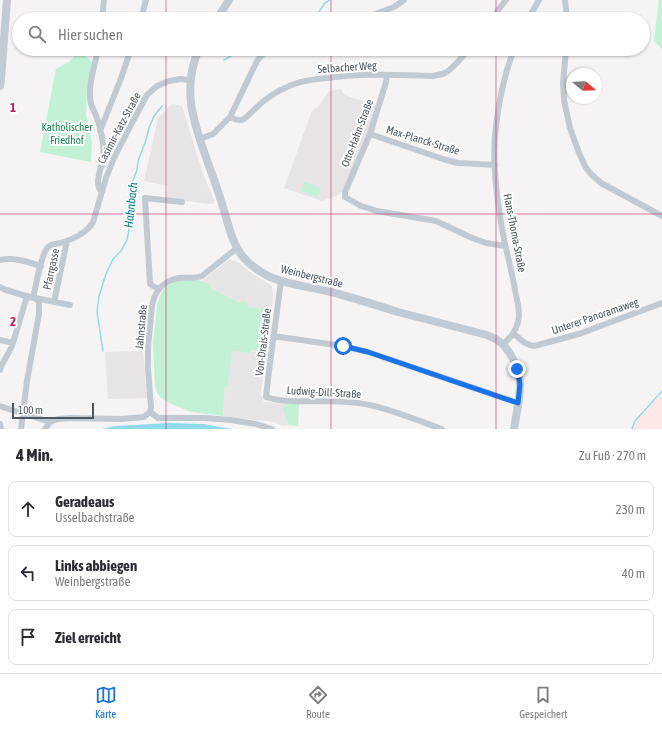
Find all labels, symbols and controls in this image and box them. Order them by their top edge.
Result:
search box [12,12,650,56]
icon: search [26,23,48,45]
text: Hier suchen [58,26,123,43]
street label: Selbacher Weg [317,59,377,75]
north arrow [566,68,602,104]
street label: Casimir-Katz-Straße [95,90,143,166]
street label: Otto-Hahn-Straße [339,97,375,169]
text: 1 [10,100,16,115]
park label: Katholischer Friedhof [42,121,93,146]
street label: Max-Planck-Straße [385,123,461,157]
water label: Hahnbach [122,181,140,228]
street label: Hans-Thoma-Straße [501,193,529,273]
street label: Pfarrgasse [41,247,61,291]
street label: Weinbergstraße [280,262,344,290]
street label: Unterer Panoramaweg [550,295,640,336]
street label: Jahnstraße [133,304,149,350]
street label: Von-Drais-Straße [253,308,273,376]
text: 2 [10,314,16,329]
route start [334,337,352,355]
route end [508,360,526,378]
street label: Ludwig-Dill-Straße [286,384,362,400]
scale bar [12,401,94,420]
text: 100 m [18,404,43,416]
text: 4 Min. [16,445,53,465]
text: Zu Fuß · 270 m [579,448,646,463]
text: Geradeaus [55,493,114,510]
icon: ahead [17,498,39,520]
text: 230 m [616,502,645,517]
text: Usselbachstraße [55,510,134,525]
text: Links abbiegen [55,557,137,574]
icon: left [17,562,39,584]
text: 40 m [622,566,645,581]
text: Weinbergstraße [55,574,130,589]
icon: arrive [17,626,39,648]
text: Ziel erreicht [55,629,121,646]
tab: Karte [95,684,117,720]
tab: Route [306,684,330,720]
tab: Gespeichert [519,684,567,720]

